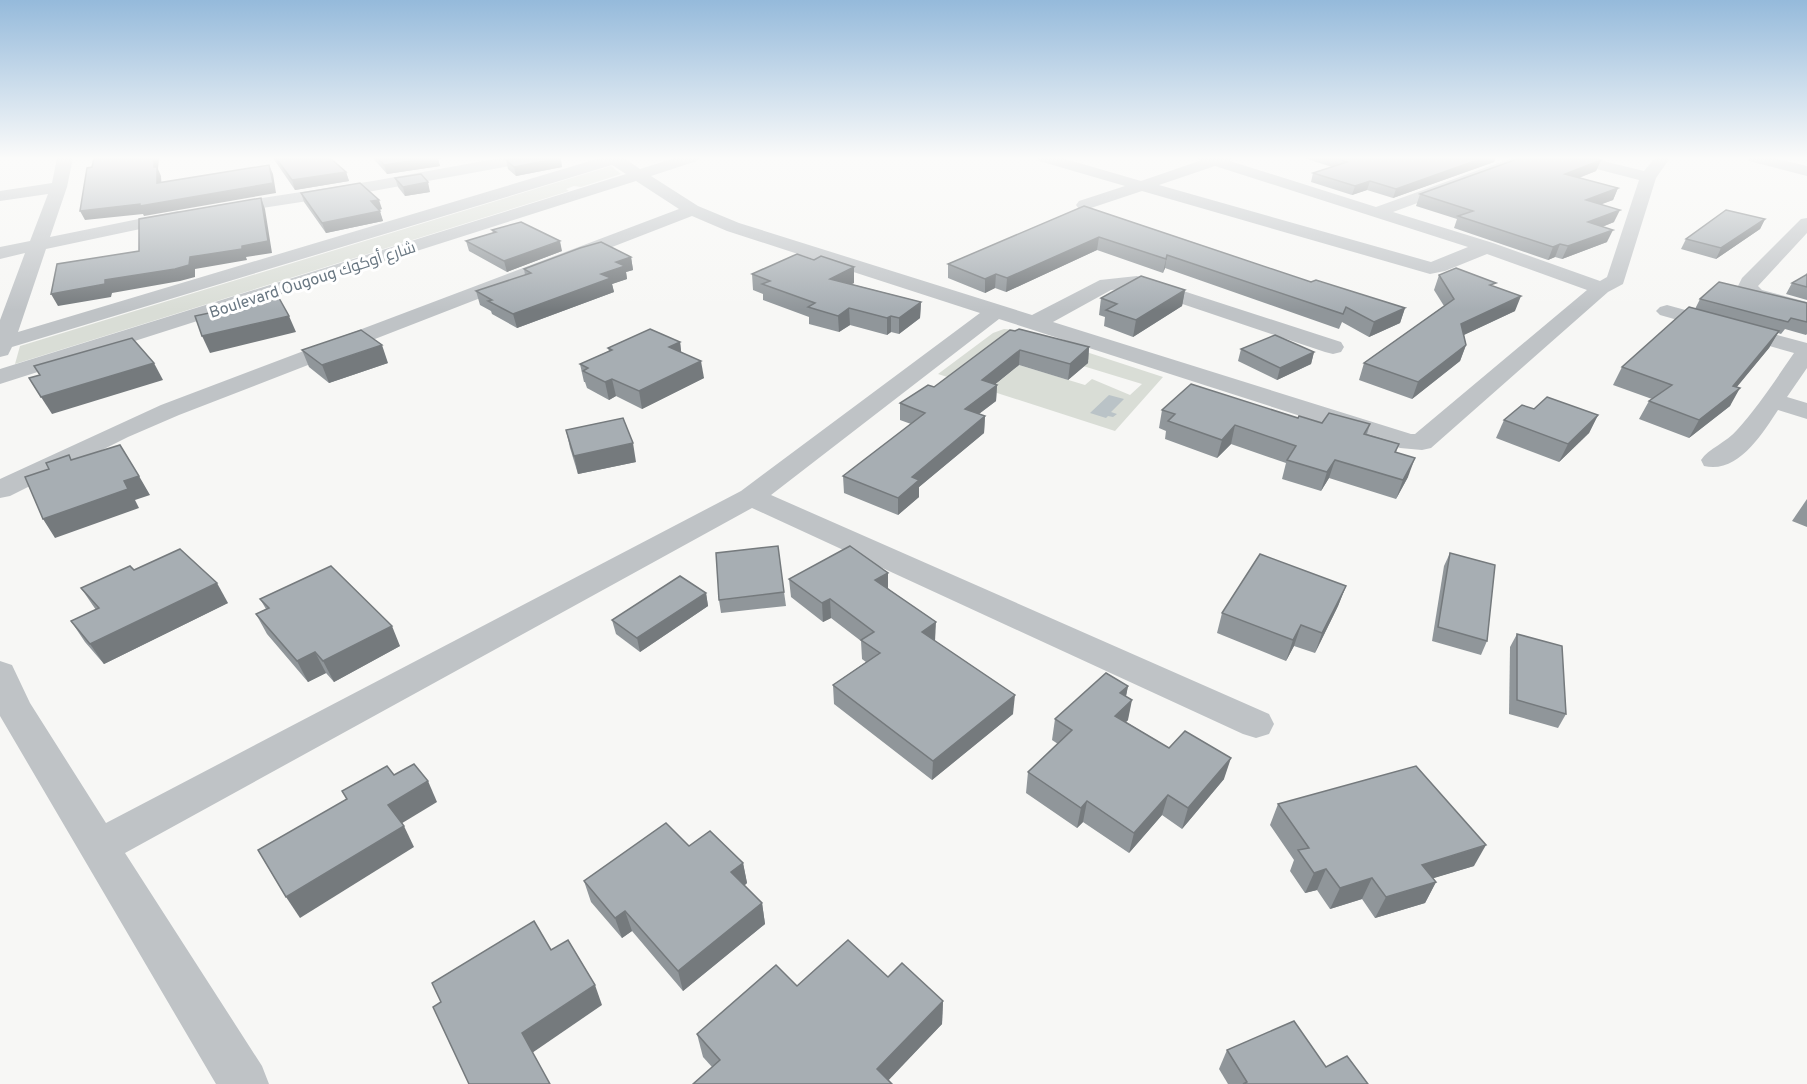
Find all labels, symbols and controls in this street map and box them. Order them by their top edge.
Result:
street label: Boulevard Ougoug شارع أوكوك [207,237,418,324]

